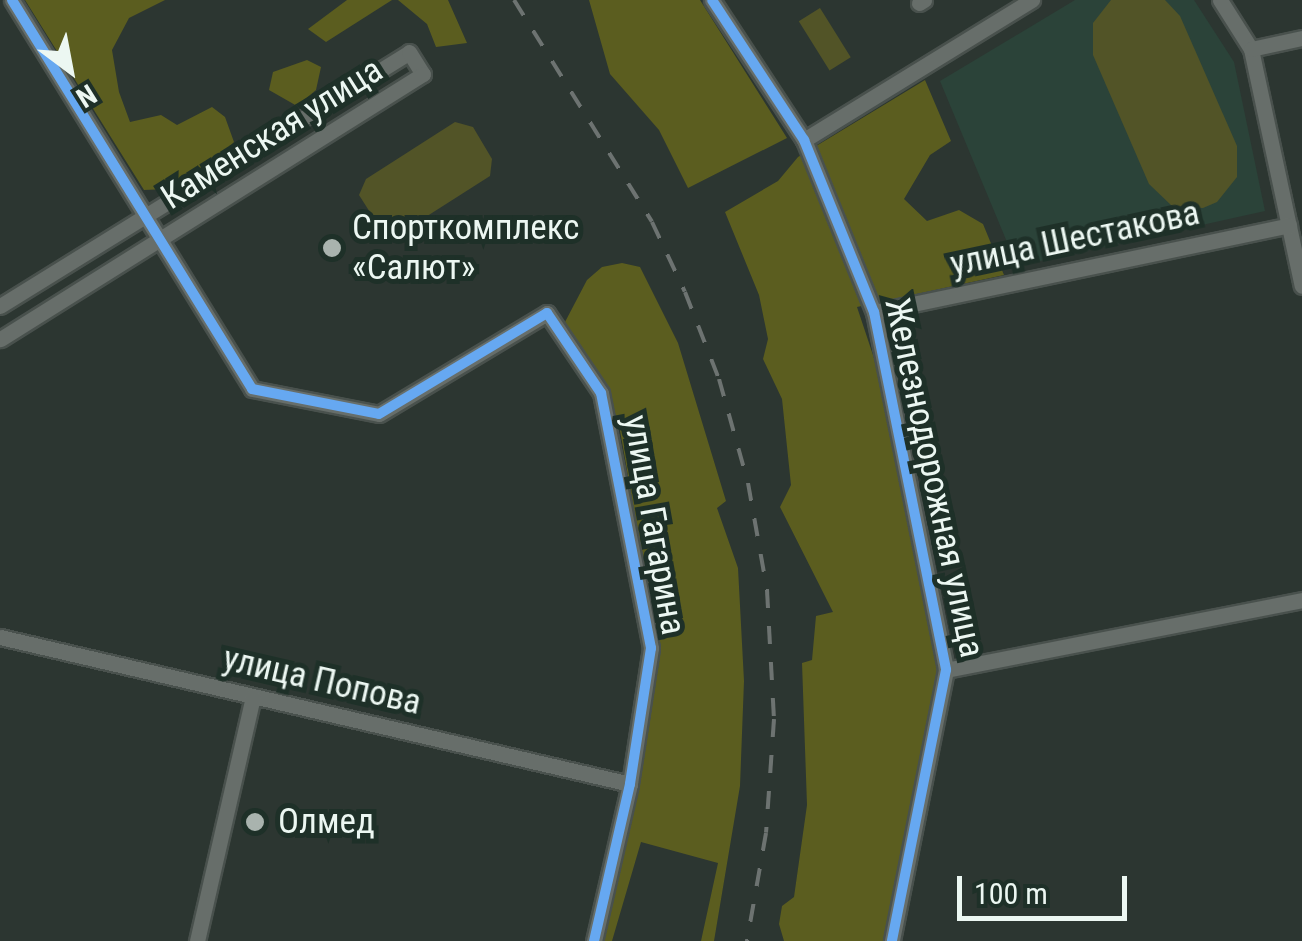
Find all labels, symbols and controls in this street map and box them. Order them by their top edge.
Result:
north arrow [20,20,120,120]
street label: Каменская улица [154,49,390,219]
text: N [70,77,102,114]
street label: улица Шестакова [947,192,1203,286]
place label: Спорткомплекс «Салют» [352,207,579,289]
marker: Спорткомплекс «Салют» [321,237,343,259]
street label: Железнодорожная улица [875,295,993,661]
street label: улица Гагарина [614,412,694,638]
street label: улица Попова [219,638,425,724]
place label: Олмед [278,801,375,843]
marker: Олмед [242,809,268,835]
scale bar [962,856,1132,918]
text: 100 m [974,876,1048,911]

